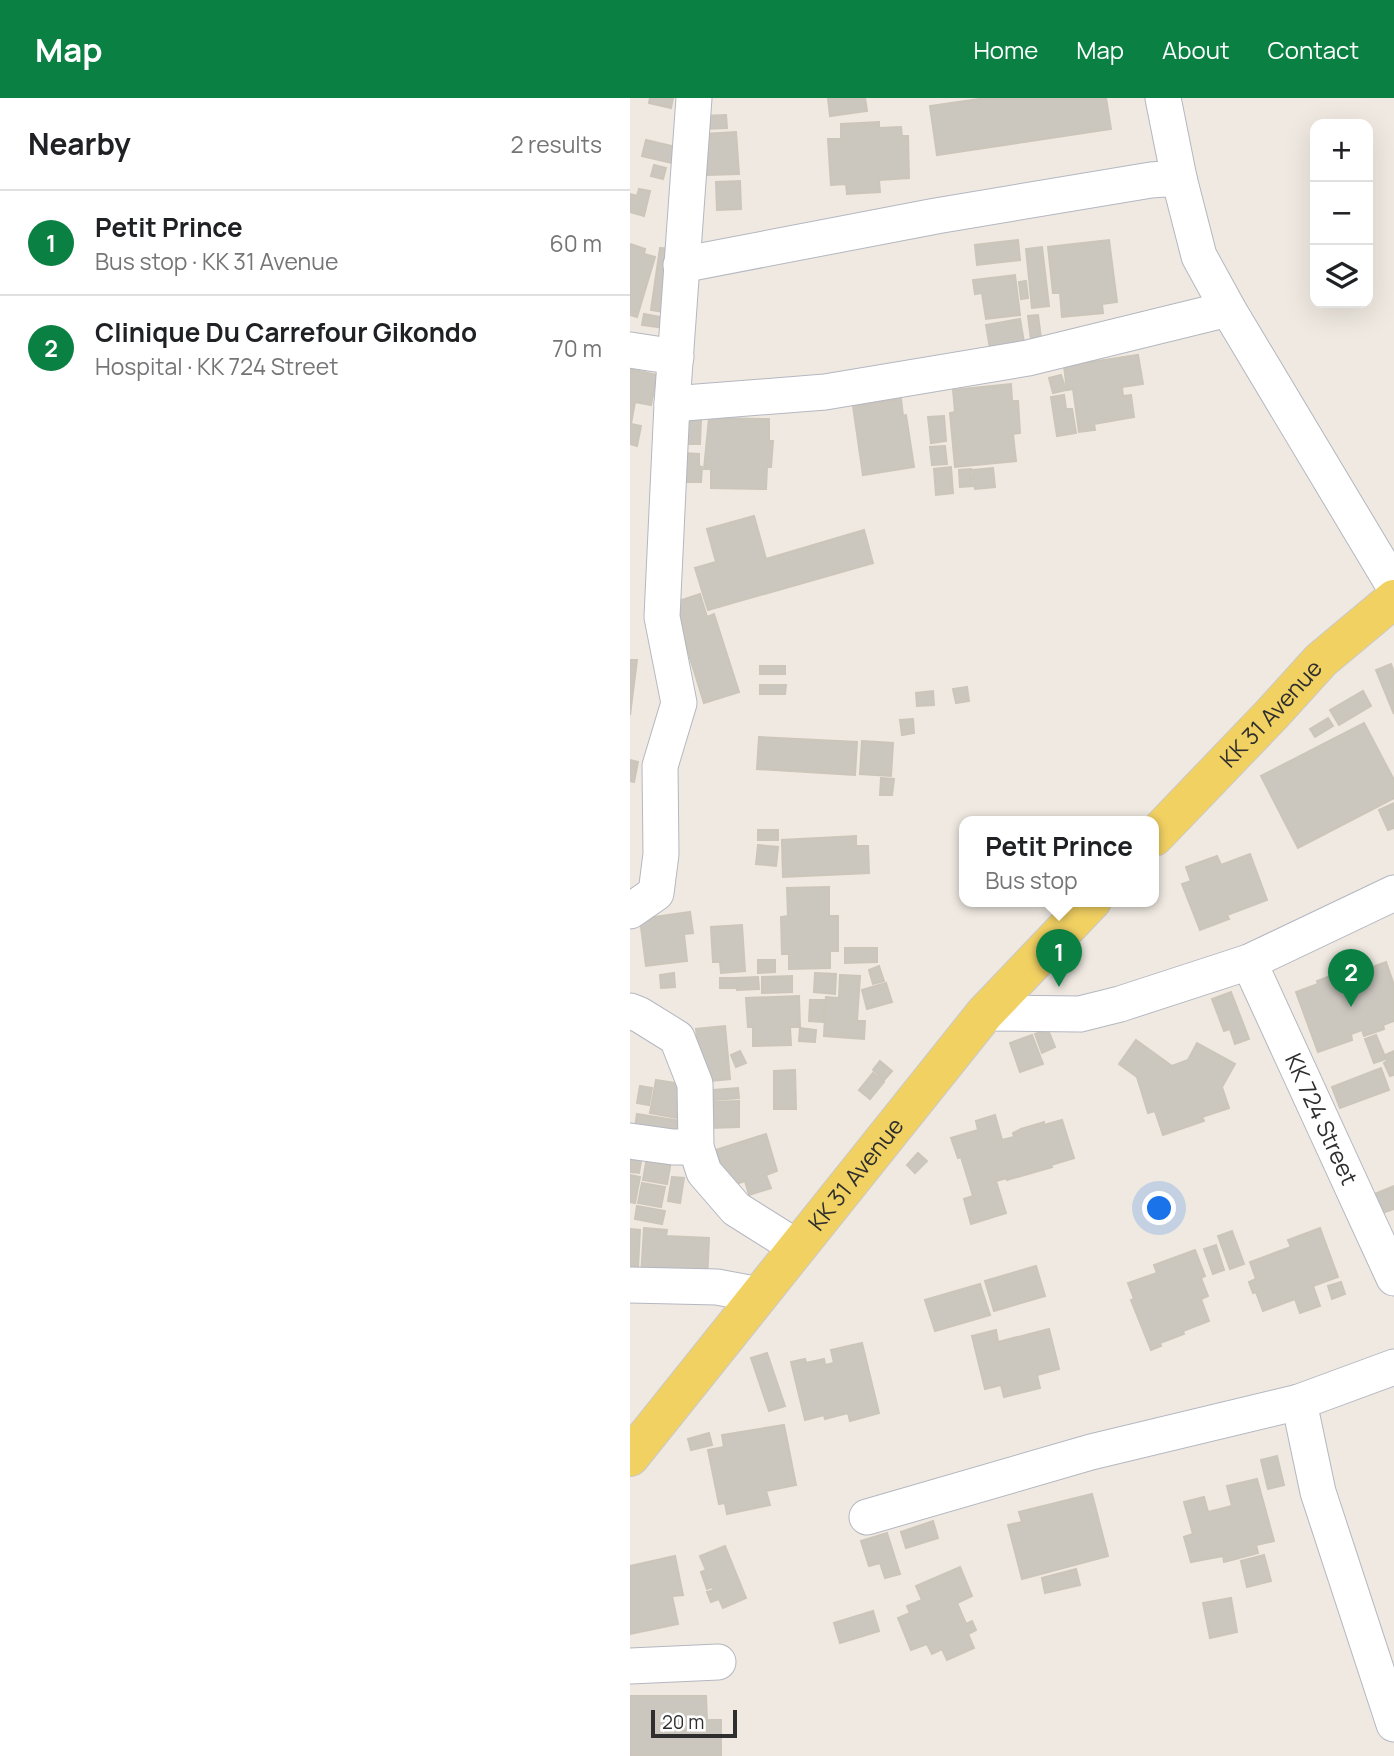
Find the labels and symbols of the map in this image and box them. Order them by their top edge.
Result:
street label: KK 31 Avenue [1212,652,1329,774]
pin: 1 [1036,929,1082,987]
pin: 2 [1328,949,1374,1007]
street label: KK 724 Street [1278,1048,1366,1190]
street label: KK 31 Avenue [800,1110,910,1237]
your location [1142,1191,1176,1225]
scale bar [651,1707,737,1739]

